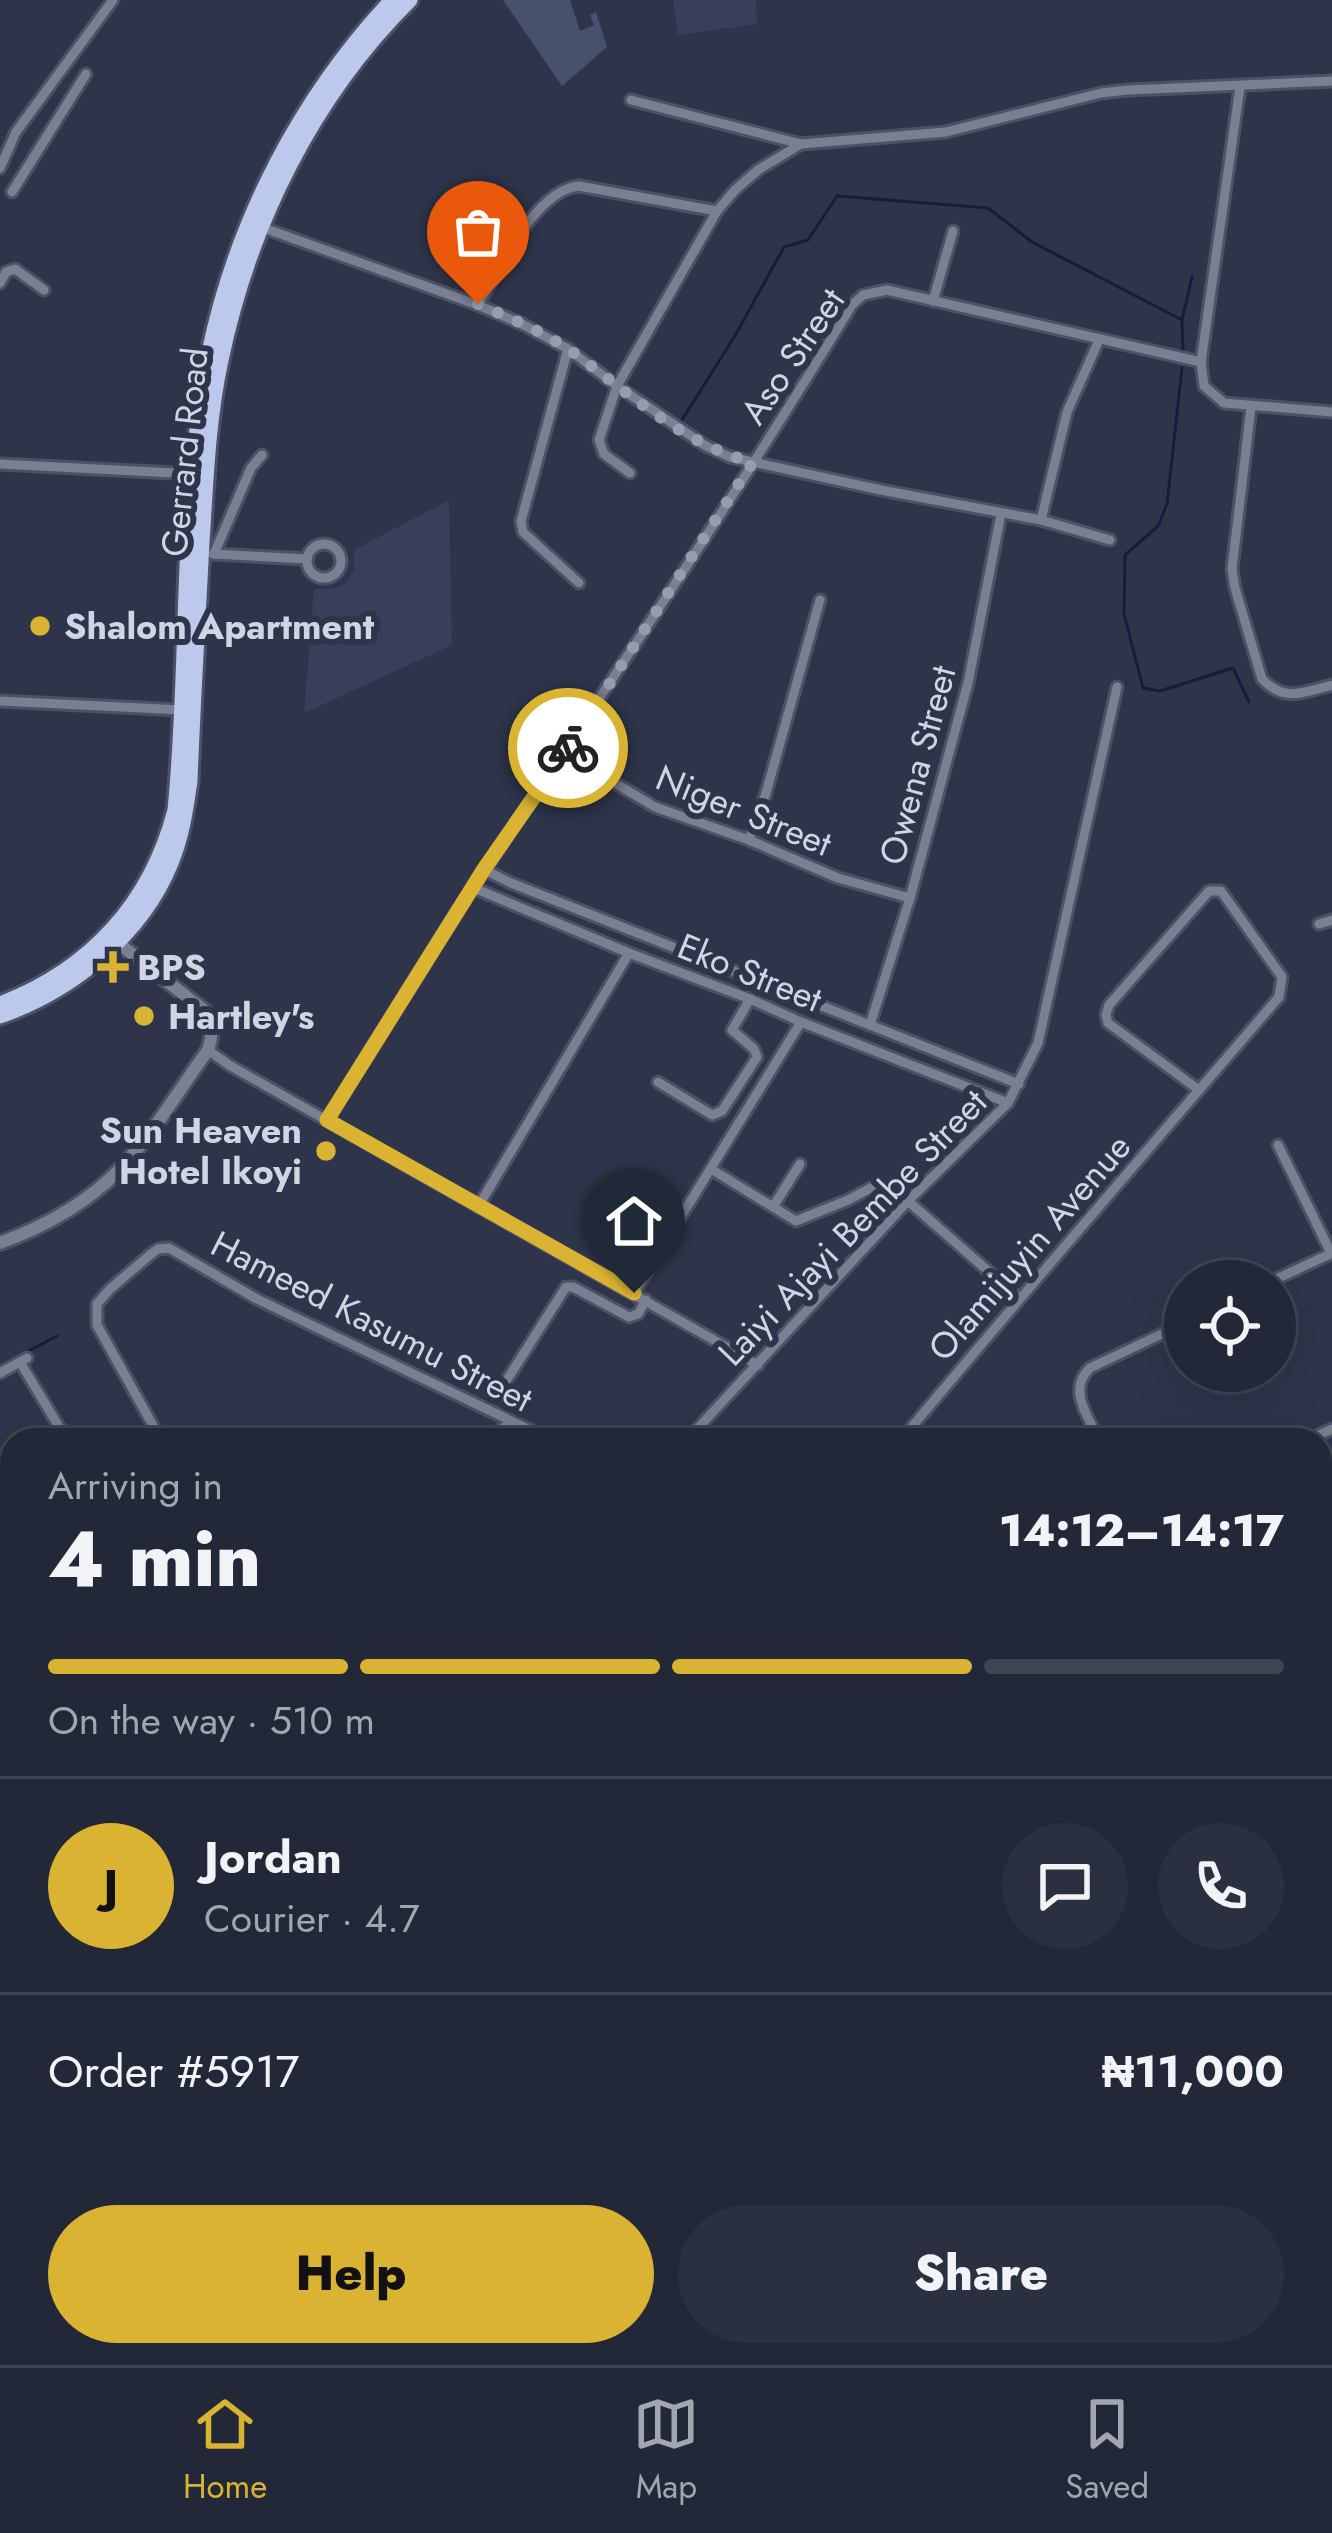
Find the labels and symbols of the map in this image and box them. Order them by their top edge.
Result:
pin [427,181,529,304]
street label: Aso Street [727,277,857,435]
street label: Gerrard Road [147,345,221,559]
place label: Shalom Apartment [64,600,375,652]
marker: Shalom Apartment [27,613,53,639]
street label: Owena Street [865,659,969,870]
courier [508,688,628,808]
street label: Niger Street [648,751,840,869]
street label: Eko Street [670,920,830,1025]
place label: BPS [137,941,206,993]
marker: BPS [100,954,126,980]
place label: Hartley's [168,990,314,1042]
marker: Hartley's [131,1003,157,1029]
street label: Laiyi Ajayi Bembe Street [706,1077,998,1377]
place label: Sun Heaven Hotel Ikoyi [99,1104,302,1197]
street label: Olamijuyin Avenue [915,1122,1143,1372]
marker: Sun Heaven Hotel Ikoyi [313,1138,339,1164]
pin [583,1170,685,1293]
street label: Hameed Kasumu Street [202,1217,542,1425]

